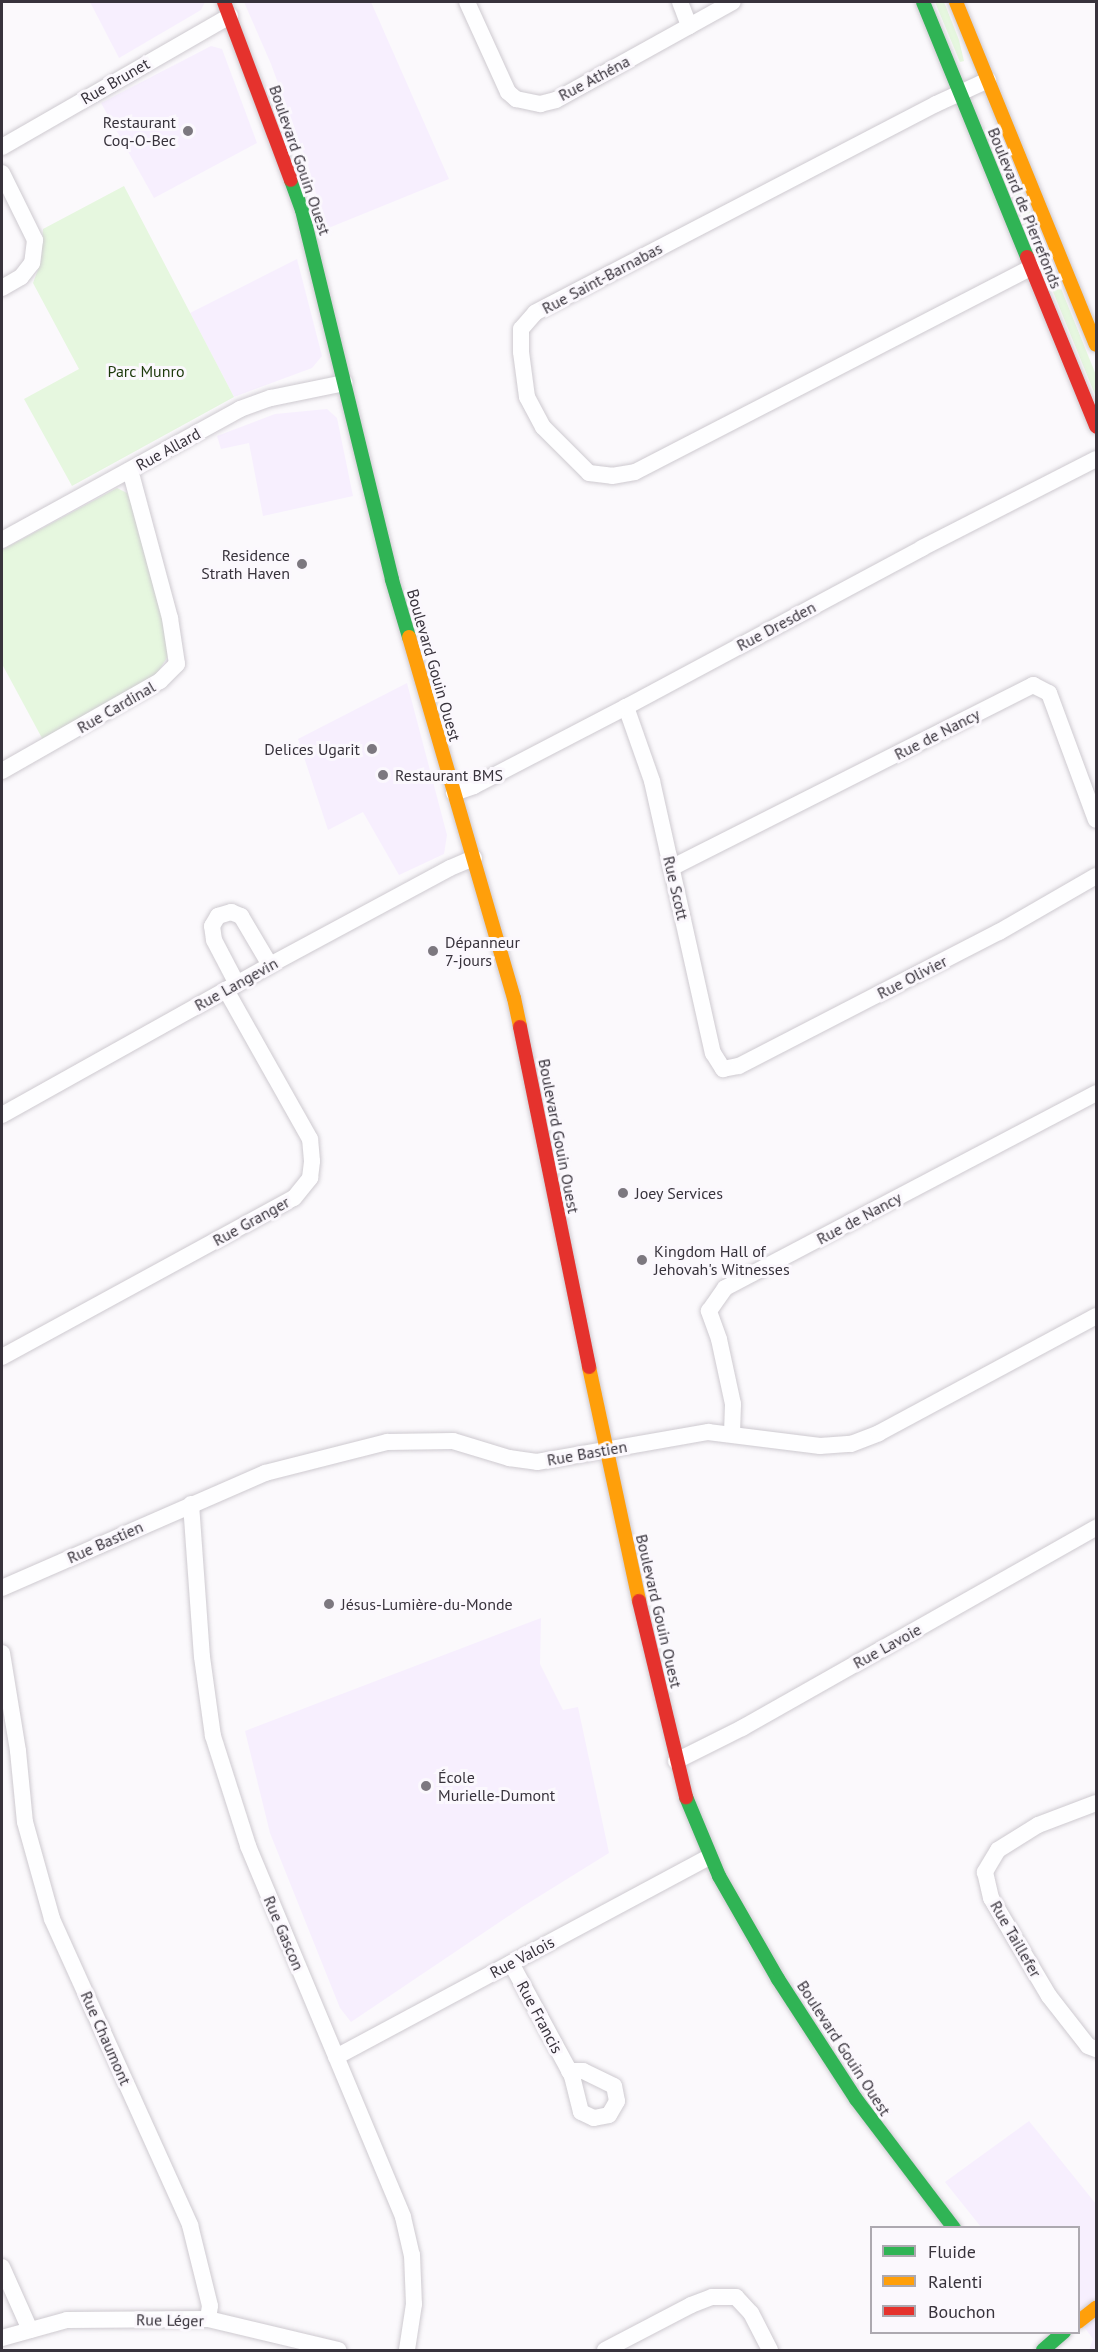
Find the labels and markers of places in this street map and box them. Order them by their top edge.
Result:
place label: Restaurant Coq-O-Bec [103,112,176,150]
marker: Restaurant Coq-O-Bec [181,124,195,138]
place label: Residence Strath Haven [201,545,290,583]
marker: Residence Strath Haven [295,557,309,571]
place label: Delices Ugarit [264,739,360,759]
marker: Delices Ugarit [365,742,379,756]
place label: Restaurant BMS [395,765,503,785]
marker: Restaurant BMS [376,768,390,782]
place label: Dépanneur 7-jours [445,932,520,970]
marker: Dépanneur 7-jours [426,944,440,958]
place label: Joey Services [635,1183,724,1203]
marker: Joey Services [616,1186,630,1200]
place label: Kingdom Hall of Jehovah's Witnesses [654,1241,790,1279]
marker: Kingdom Hall of Jehovah's Witnesses [635,1253,649,1267]
place label: Jésus-Lumière-du-Monde [341,1594,513,1614]
marker: Jésus-Lumière-du-Monde [322,1597,336,1611]
place label: École Murielle-Dumont [438,1767,555,1805]
marker: École Murielle-Dumont [419,1779,433,1793]

